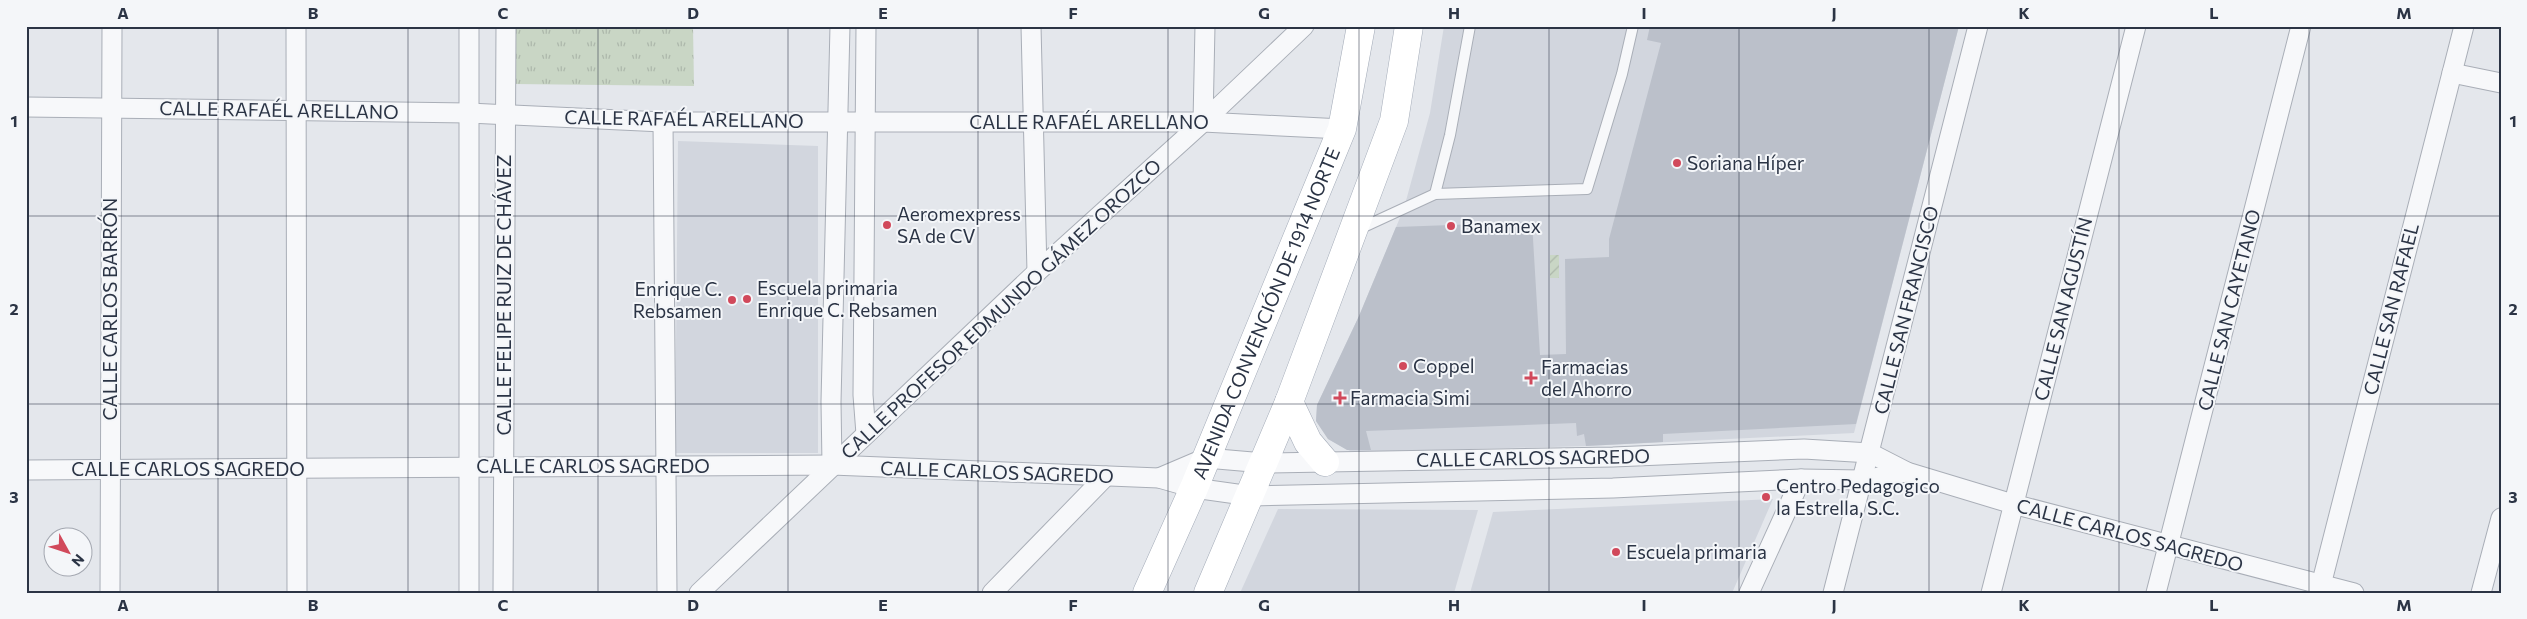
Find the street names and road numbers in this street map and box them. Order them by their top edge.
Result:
street label: CALLE RAFAÉL ARELLANO [159,96,399,123]
street label: CALLE RAFAÉL ARELLANO [564,105,804,132]
street label: CALLE RAFAÉL ARELLANO [969,110,1209,133]
street label: AVENIDA CONVENCIÓN DE 1914 NORTE [1187,144,1344,482]
street label: CALLE PROFESOR EDMUNDO GÁMEZ OROZCO [836,154,1165,463]
street label: CALLE FELIPE RUIZ DE CHÁVEZ [492,155,515,435]
street label: CALLE CARLOS BARRÓN [97,198,121,420]
street label: CALLE SAN FRANCISCO [1868,203,1943,417]
street label: CALLE SAN CAYETANO [2192,207,2265,413]
street label: CALLE SAN AGUSTÍN [2029,215,2096,403]
street label: CALLE SAN RAFAEL [2358,220,2423,397]
street label: CALLE CARLOS SAGREDO [1416,444,1650,471]
street label: CALLE CARLOS SAGREDO [476,454,710,477]
street label: CALLE CARLOS SAGREDO [880,456,1114,487]
street label: CALLE CARLOS SAGREDO [71,457,305,480]
street label: CALLE CARLOS SAGREDO [2014,493,2246,576]

